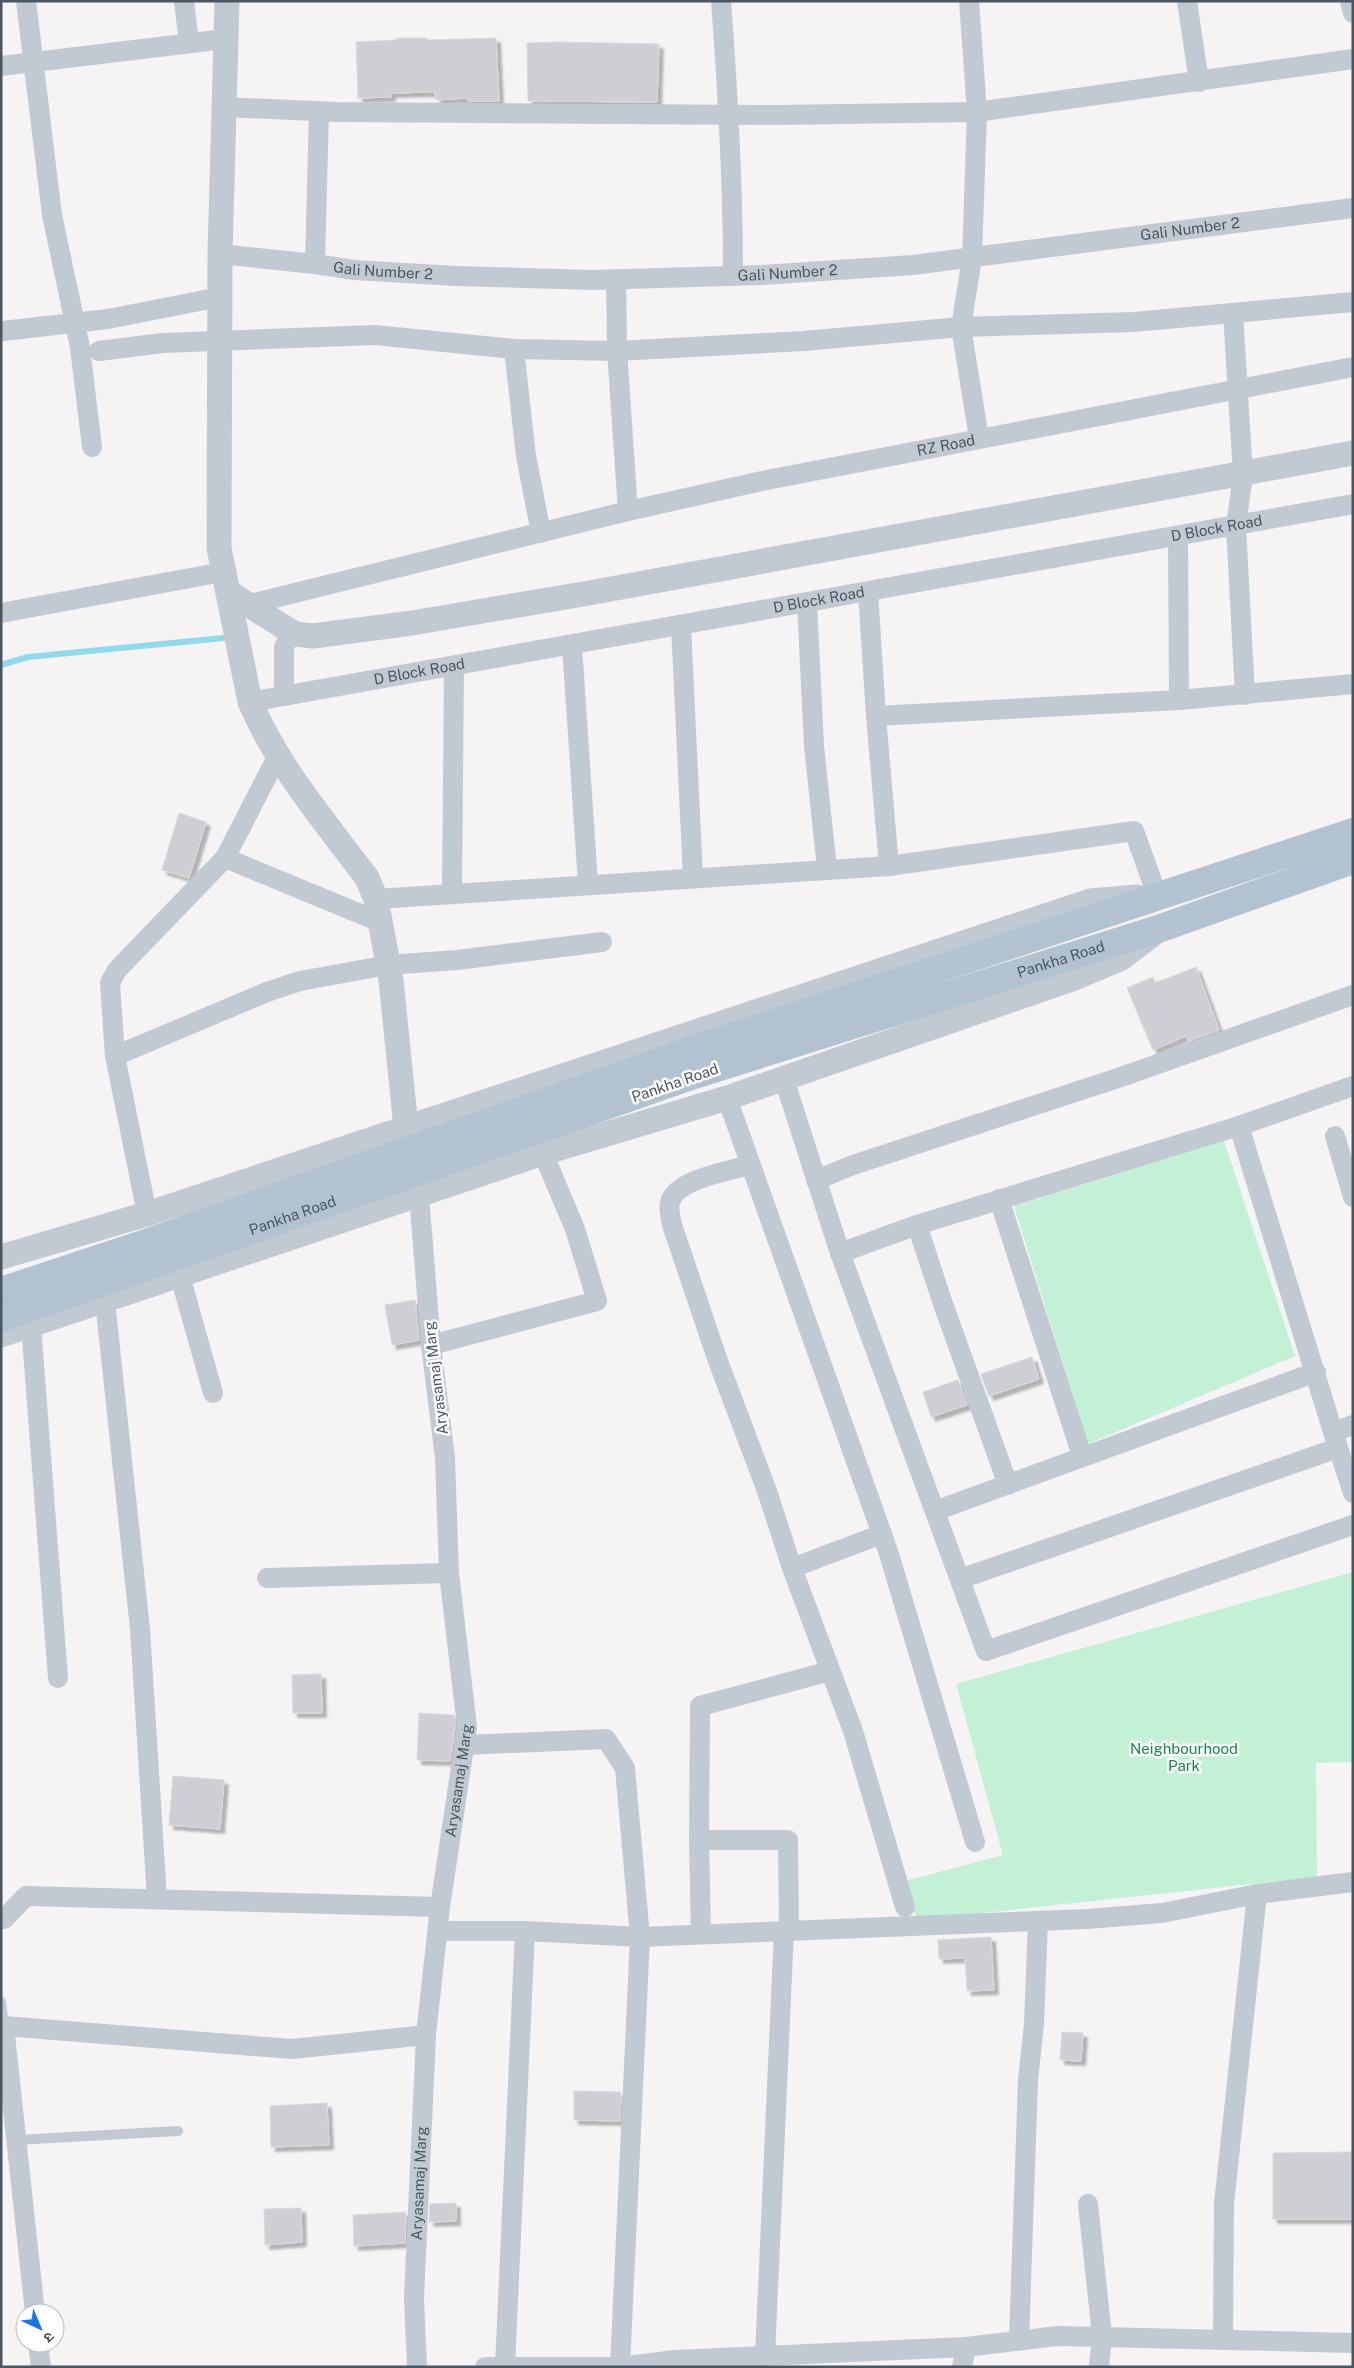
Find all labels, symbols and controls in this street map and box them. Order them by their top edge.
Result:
street label: Gali Number 2 [1139,214,1241,243]
street label: Gali Number 2 [332,258,434,283]
street label: Gali Number 2 [737,261,838,284]
street label: RZ Road [915,431,976,459]
street label: D Block Road [1169,511,1263,545]
street label: D Block Road [772,583,866,616]
street label: D Block Road [372,655,466,688]
street label: Pankha Road [1015,937,1107,981]
street label: Pankha Road [629,1060,721,1105]
street label: Pankha Road [247,1192,338,1238]
street label: Aryasamaj Marg [420,1320,451,1436]
street label: Aryasamaj Marg [442,1723,475,1838]
park label: Neighbourhood Park [1130,1740,1238,1774]
street label: Aryasamaj Marg [408,2126,430,2241]
north arrow [15,2303,65,2353]
text: उ [40,2329,58,2347]

